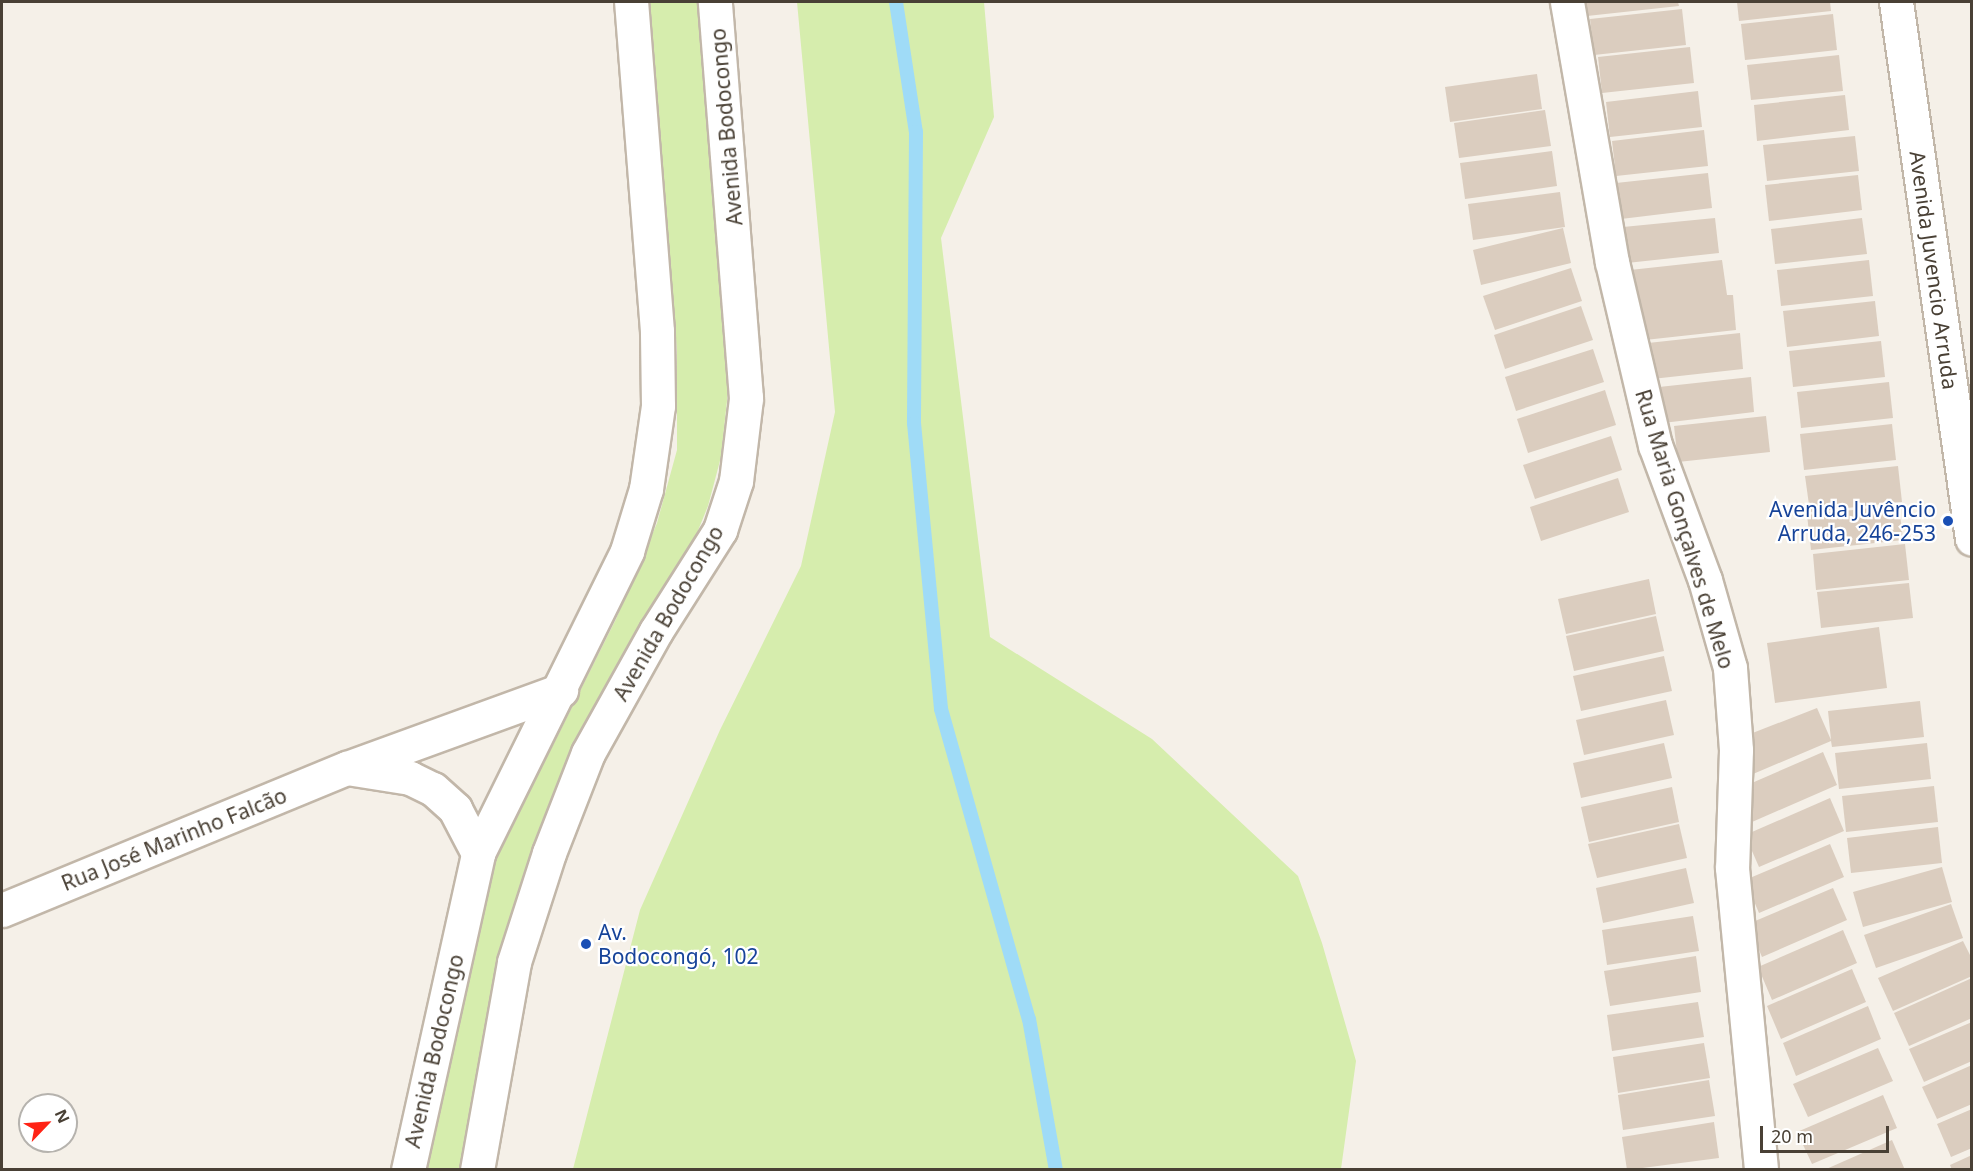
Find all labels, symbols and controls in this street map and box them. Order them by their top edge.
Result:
street label: Avenida Bodocongo [705,27,747,227]
street label: Avenida Juvencio Arruda [1905,149,1963,391]
street label: Rua Maria Gonçalves de Melo [1630,386,1740,672]
place label: Avenida Juvêncio Arruda, 246-253 [1769,496,1936,546]
marker: Avenida Juvêncio Arruda, 246-253 [1941,514,1955,528]
street label: Avenida Bodocongo [608,521,728,705]
street label: Rua José Marinho Falcão [58,782,290,896]
place label: Av. Bodocongó, 102 [598,919,758,969]
marker: Av. Bodocongó, 102 [579,937,593,951]
street label: Avenida Bodocongo [399,952,469,1150]
north arrow [18,1093,78,1153]
text: N [50,1106,75,1127]
scale bar [1763,1114,1892,1152]
text: 20 m [1771,1124,1813,1148]

